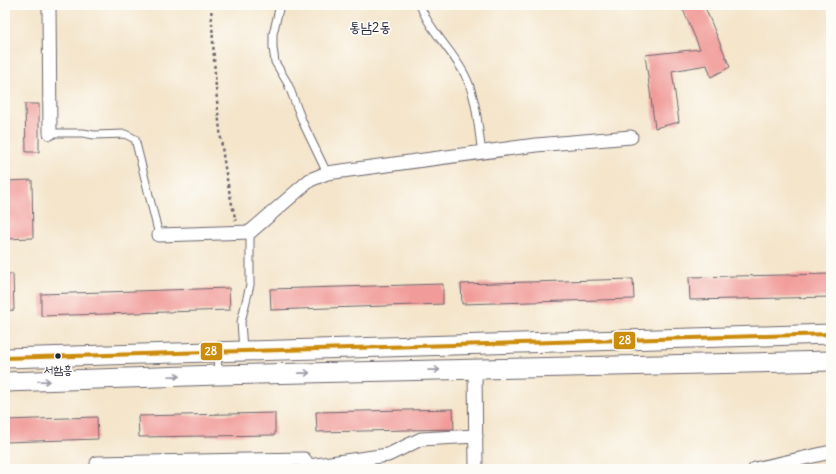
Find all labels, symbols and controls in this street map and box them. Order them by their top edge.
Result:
district label: 통남2동 [349,18,391,36]
line badge: 28 [613,331,636,350]
text: 28 [619,333,631,347]
line badge: 28 [200,342,223,361]
text: 28 [205,344,217,358]
marker: 서함흥 [53,351,63,361]
place label: 서함흥 [44,362,72,377]
one-way arrow [427,367,440,374]
one-way arrow [297,369,310,377]
one-way arrow [167,373,180,380]
one-way arrow [37,377,50,385]

